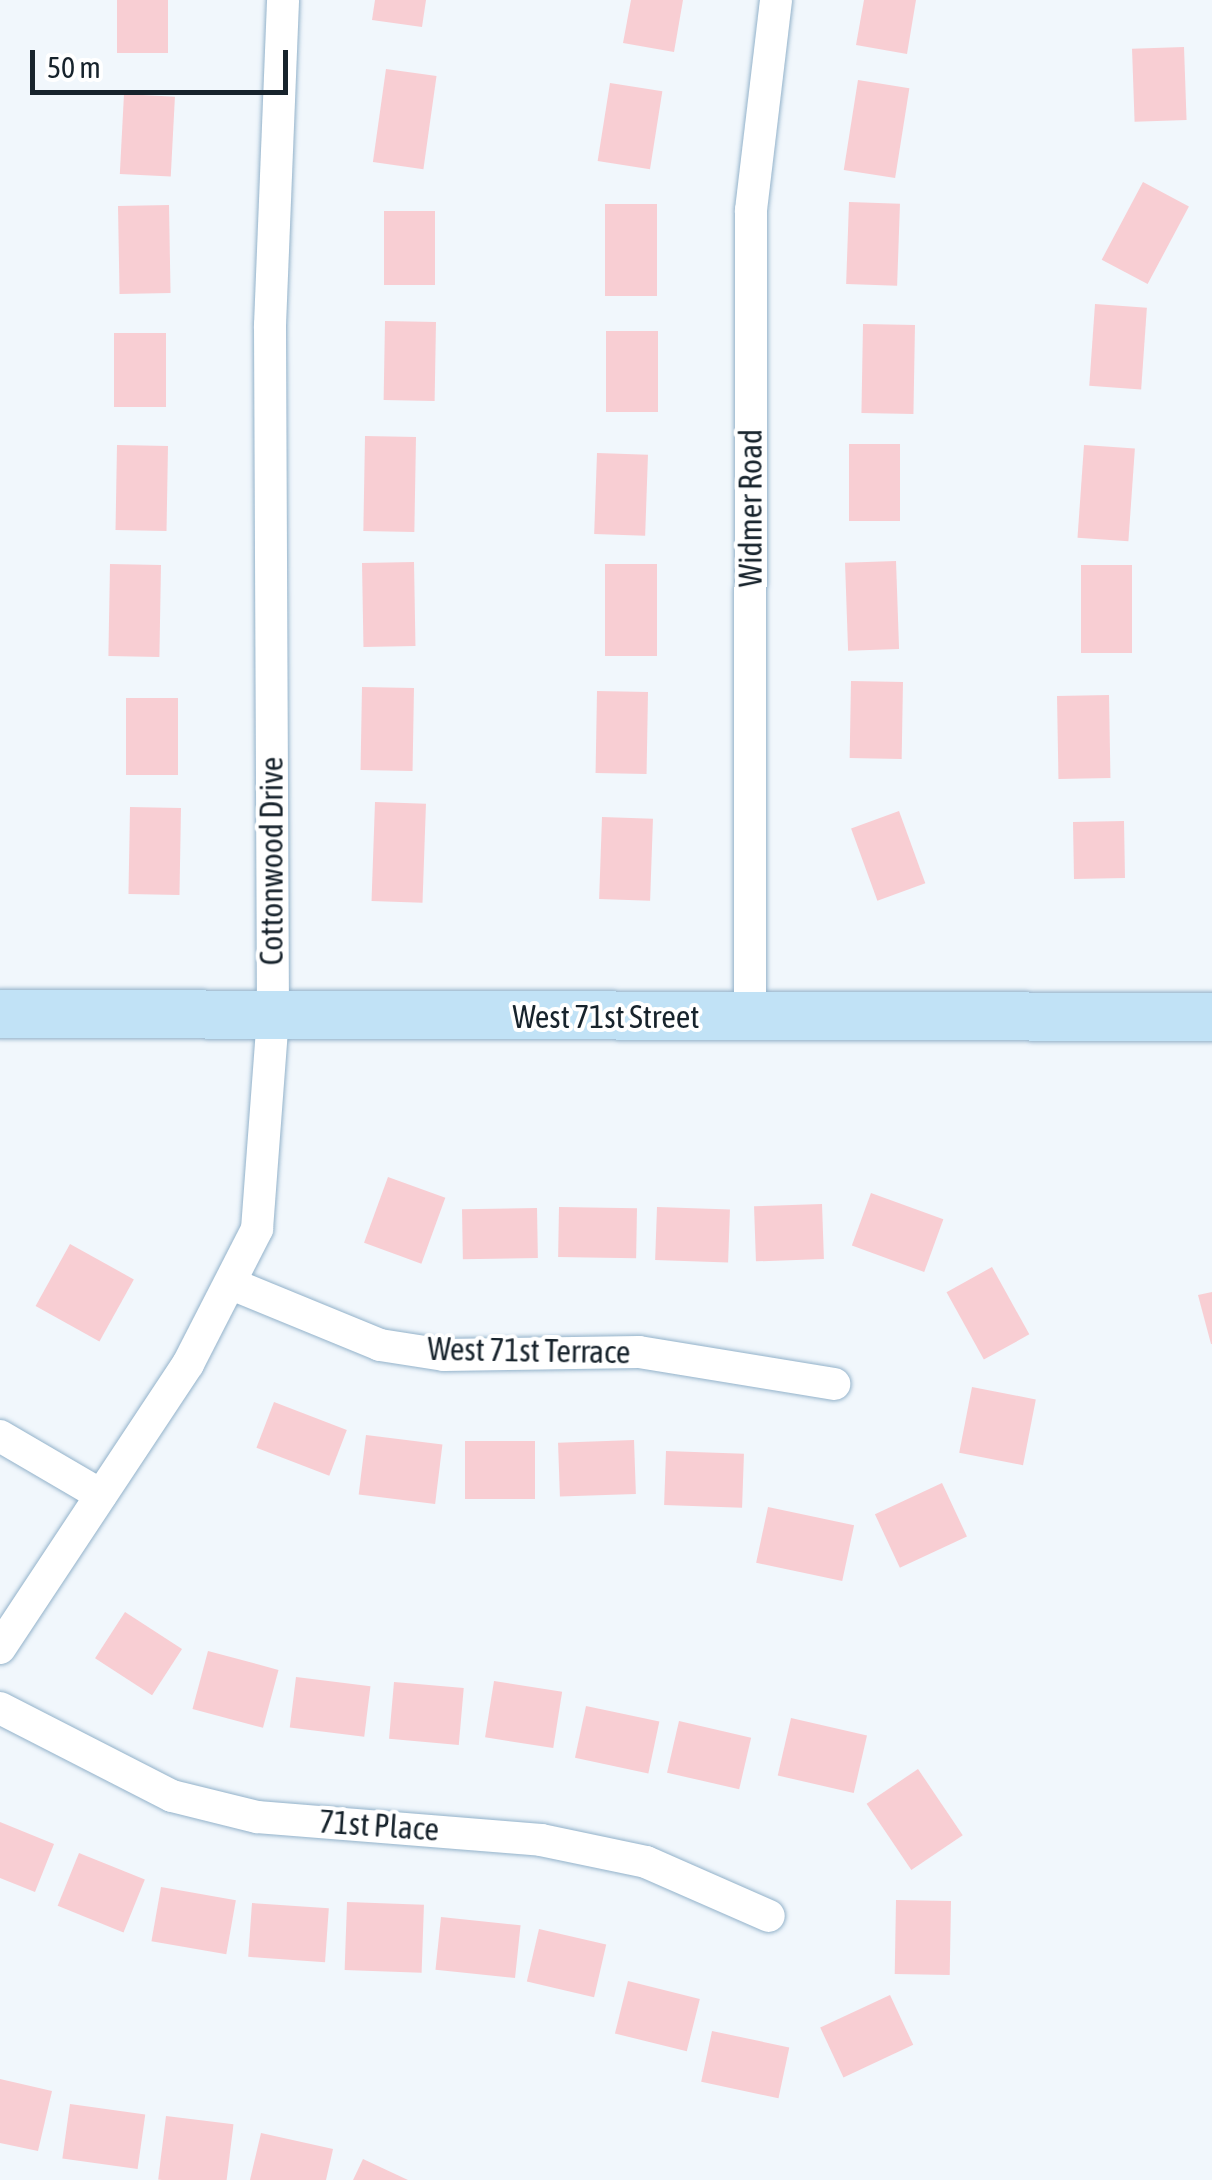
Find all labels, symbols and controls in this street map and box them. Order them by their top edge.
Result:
scale bar [35,30,292,92]
text: 50 m [47,50,101,84]
street label: Widmer Road [732,429,770,587]
street label: Cottonwood Drive [253,757,291,965]
street label: West 71st Street [513,998,699,1036]
street label: West 71st Terrace [427,1330,631,1372]
street label: 71st Place [318,1803,440,1849]

